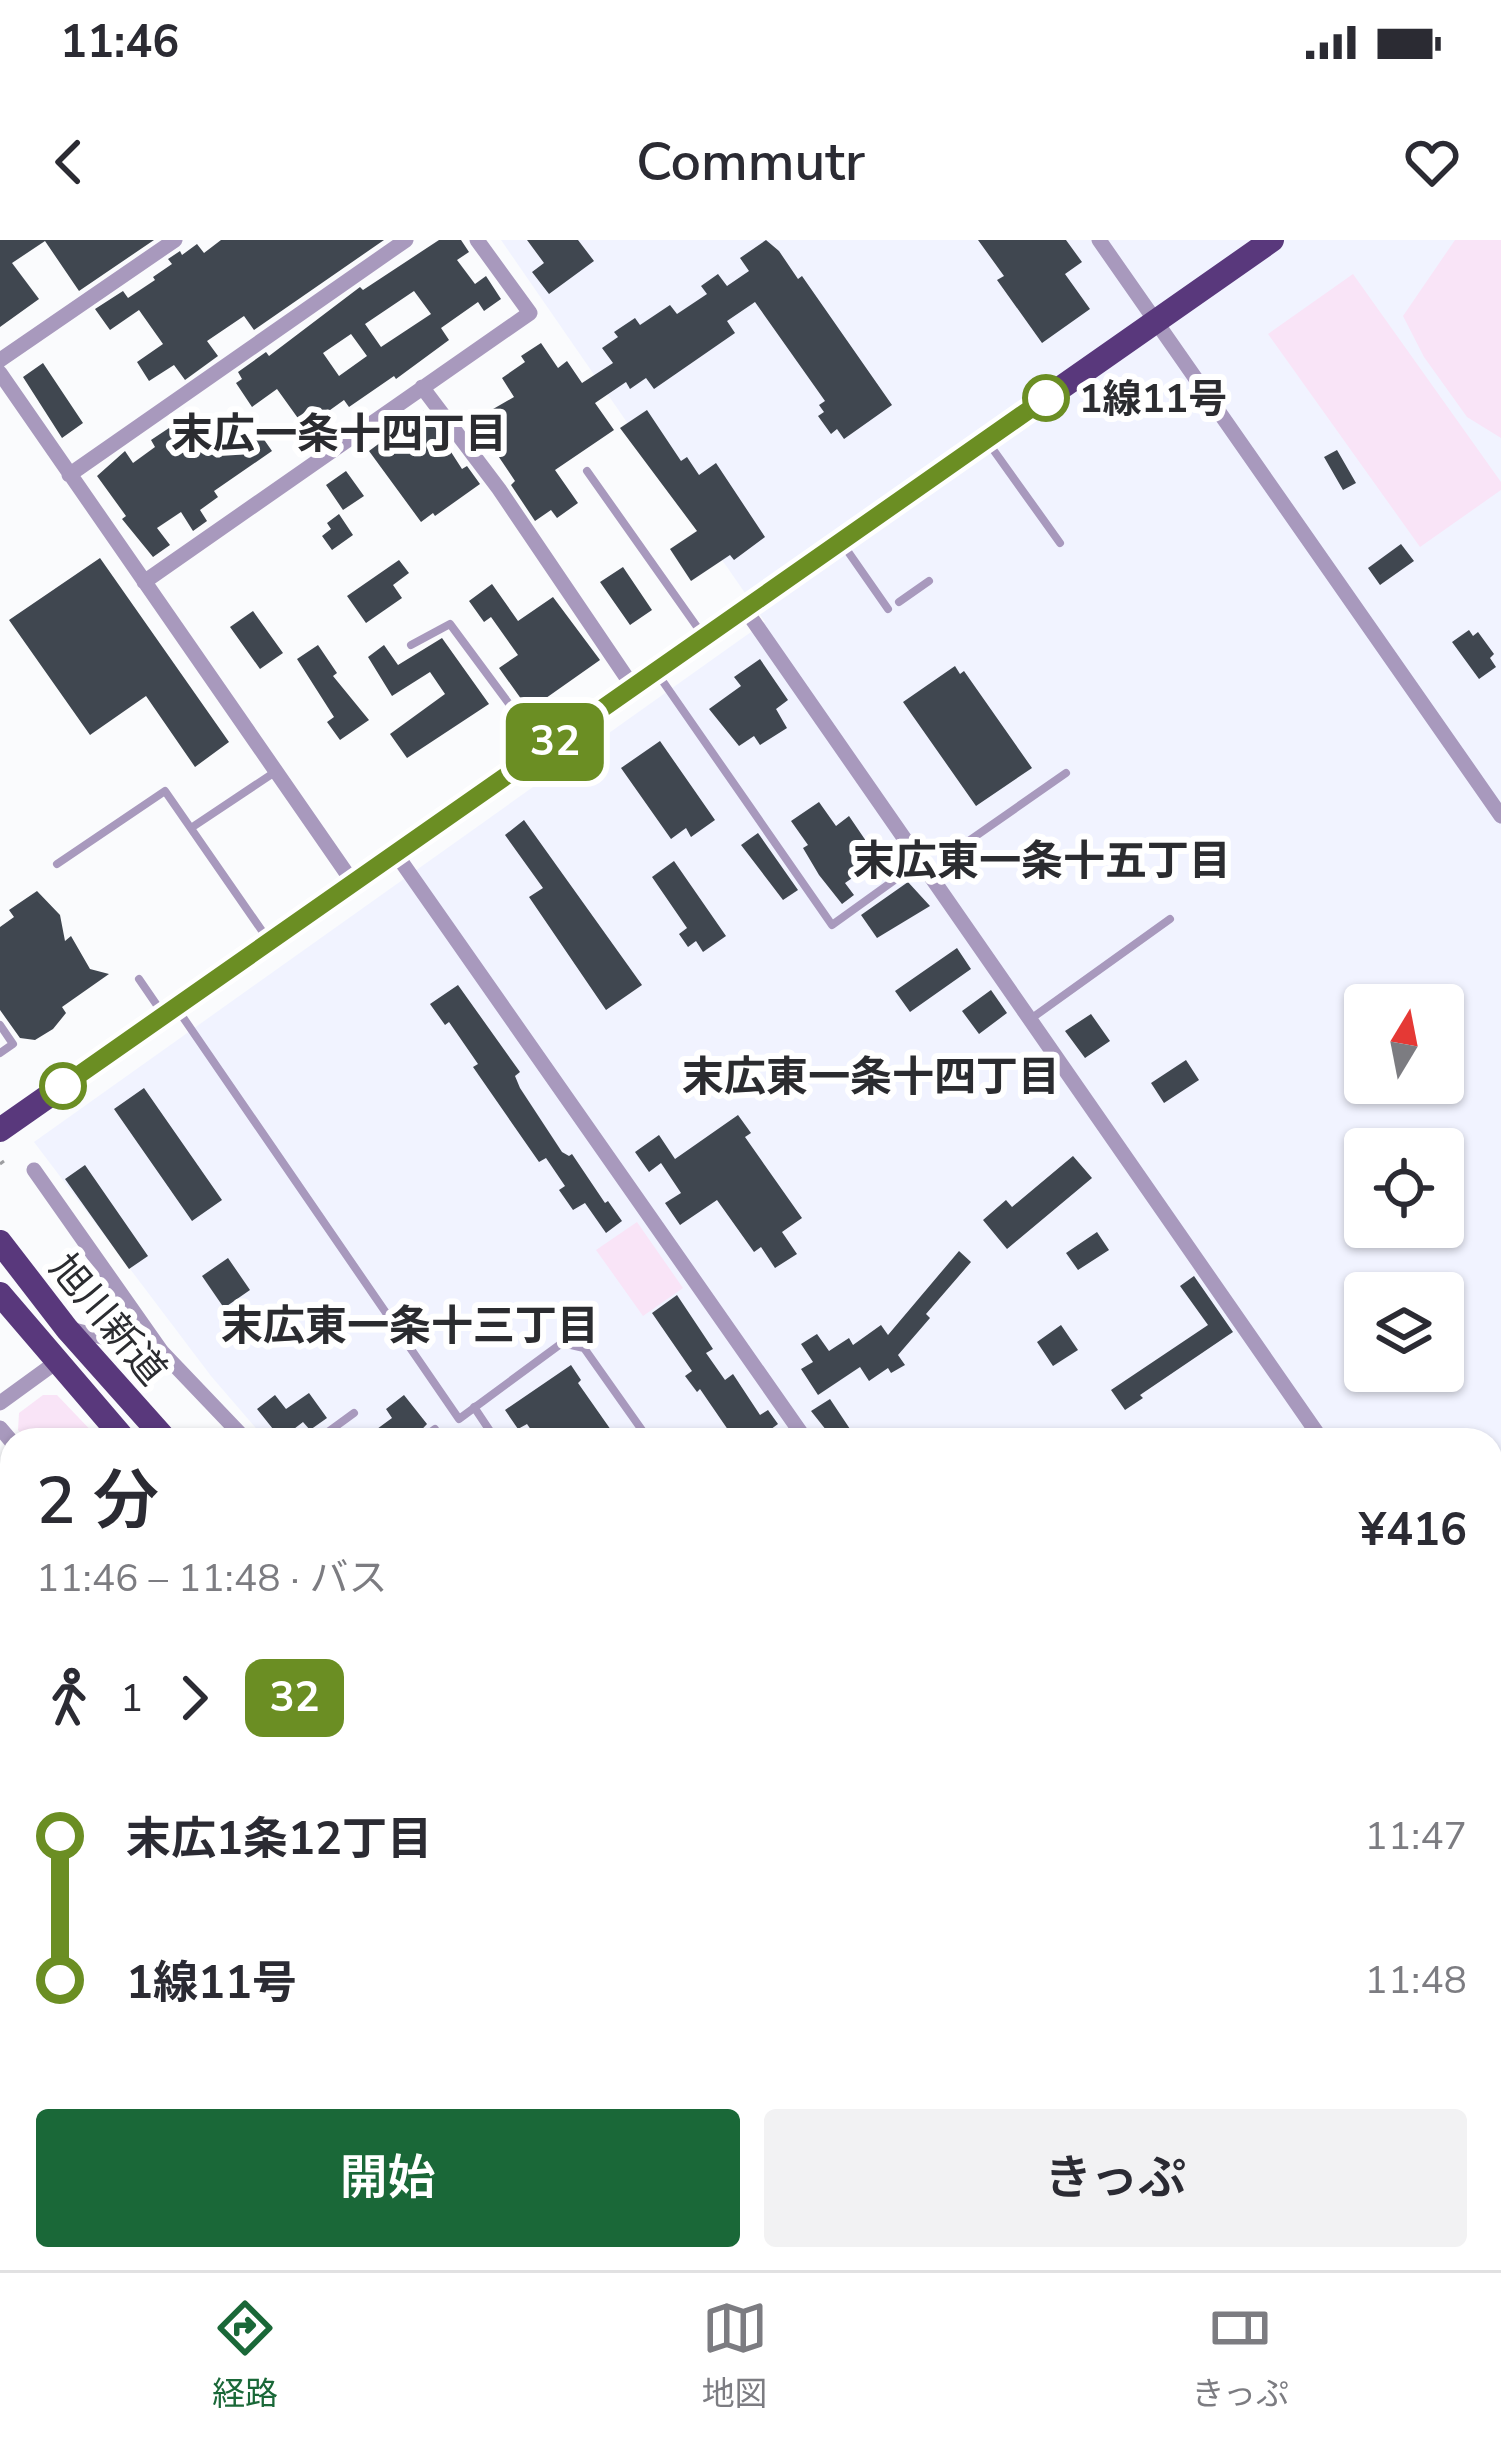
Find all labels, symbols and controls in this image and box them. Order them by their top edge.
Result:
text: 11:46 [60,12,179,73]
text: Commutr [636,125,865,199]
icon: back [36,129,102,195]
icon: heart [1399,129,1465,195]
place label: 1線11号 [1079,373,1227,426]
marker: 1線11号 [1024,376,1068,420]
district label: 末広一条十四丁目 [171,406,507,463]
line badge: 32 [501,703,609,781]
text: 32 [530,713,580,770]
district label: 末広東一条十五丁目 [853,833,1231,890]
north arrow [1344,984,1464,1104]
map controls [1344,984,1464,1392]
district label: 末広東一条十四丁目 [682,1049,1060,1106]
unlabelled marker [41,1064,85,1108]
button: locate [1344,1128,1464,1248]
street label: 旭川新道 [37,1243,178,1397]
button: layers [1344,1272,1464,1392]
district label: 末広東一条十三丁目 [221,1298,599,1355]
text: 2 分 [36,1456,159,1546]
text: ¥416 [1359,1500,1467,1561]
text: 11:46 – 11:48 · バス [36,1552,387,1605]
icon: walk [36,1665,102,1731]
icon: forward [161,1665,227,1731]
text: 32 [269,1669,320,1726]
text: 1 [120,1672,143,1725]
text: 末広1条12丁目 [126,1809,432,1870]
text: 11:47 [1365,1810,1467,1863]
text: 1線11号 [126,1953,297,2014]
text: 11:48 [1365,1954,1467,2007]
button: 開始 [36,2109,740,2247]
button: きっぷ [764,2109,1467,2247]
tab: 経路 [212,2295,278,2417]
tab: 地図 [702,2295,768,2417]
tab: きっぷ [1191,2295,1289,2417]

